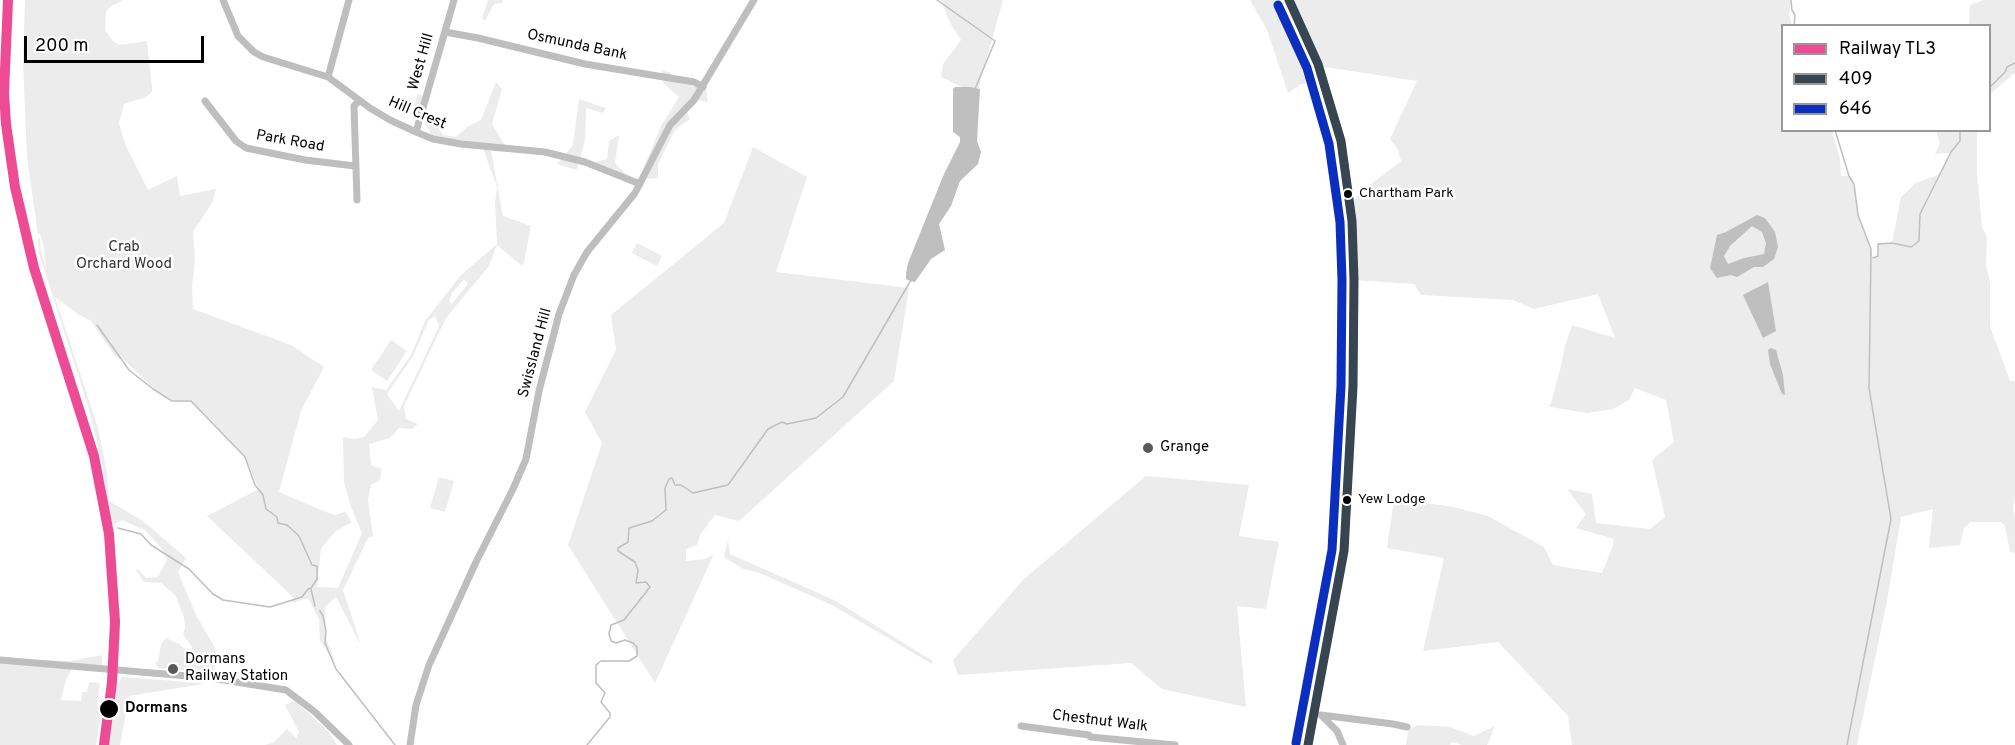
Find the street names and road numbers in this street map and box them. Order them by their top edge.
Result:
street label: Osmunda Bank [525,27,629,65]
street label: West Hill [405,31,439,93]
street label: Hill Crest [385,94,449,134]
street label: Park Road [254,127,326,157]
street label: Swissland Hill [515,306,557,400]
street label: Chestnut Walk [1051,707,1149,737]

